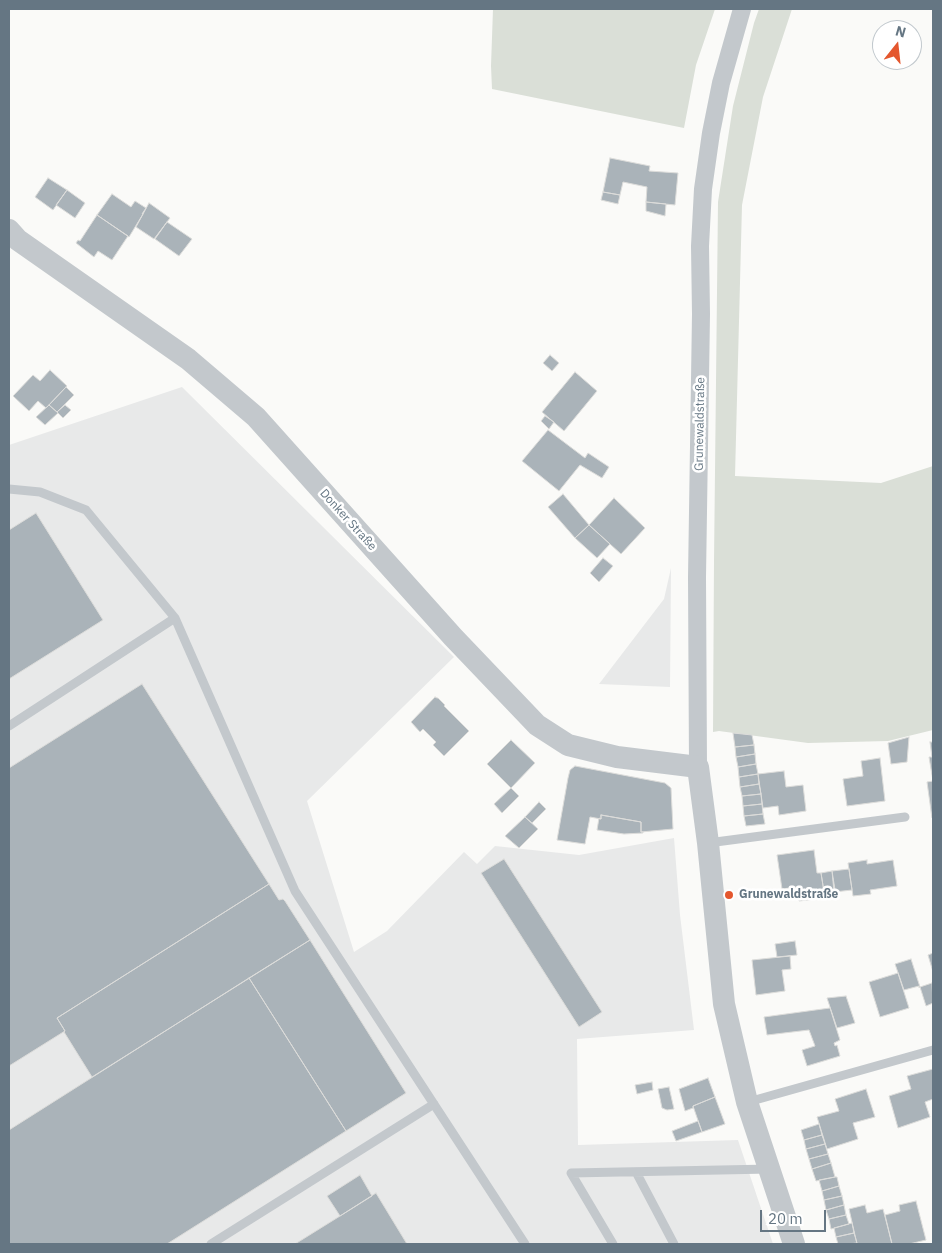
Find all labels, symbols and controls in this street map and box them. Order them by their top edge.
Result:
north arrow [872,20,922,70]
text: N [893,21,908,42]
street label: Grunewaldstraße [692,377,708,471]
street label: Donker Straße [317,486,379,554]
place label: Grunewaldstraße [739,888,838,902]
marker: Grunewaldstraße [723,889,735,901]
scale bar [762,1200,828,1232]
text: 20 m [768,1209,803,1228]

